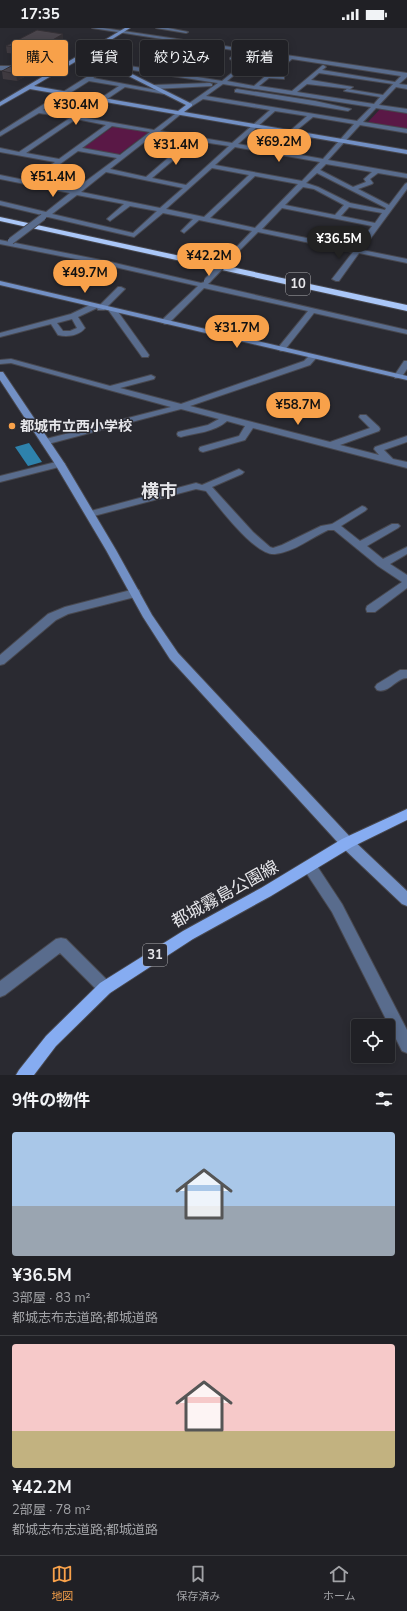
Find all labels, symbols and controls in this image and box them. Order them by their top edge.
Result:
text: 17:35 [20,4,60,24]
chip: 購入 [12,40,68,76]
chip: 賃貸 [76,40,132,76]
chip: 絞り込み [140,40,224,76]
chip: 新着 [232,40,288,76]
pin: ¥30.4M [43,92,109,126]
text: ¥30.4M [53,96,99,114]
pin: ¥69.2M [246,129,312,163]
pin: ¥31.4M [143,132,209,166]
text: ¥69.2M [256,133,302,151]
text: ¥31.4M [153,136,199,154]
pin: ¥51.4M [20,164,86,198]
text: ¥51.4M [30,168,76,186]
pin: ¥36.5M [306,226,372,260]
text: ¥36.5M [316,230,362,248]
pin: ¥42.2M [176,243,242,277]
text: ¥42.2M [186,247,232,265]
pin: ¥49.7M [52,260,118,294]
text: ¥49.7M [62,264,108,282]
road number: 10 [286,273,310,295]
pin: ¥31.7M [204,315,270,349]
text: ¥31.7M [214,319,260,337]
pin: ¥58.7M [265,392,331,426]
text: ¥58.7M [275,396,321,414]
place label: 都城市立西小学校 [20,417,132,436]
marker: 都城市立西小学校 [7,421,17,431]
district label: 横市 [141,479,177,503]
street label: 都城霧島公園線 [167,855,283,933]
road number: 31 [143,944,167,966]
map controls [351,1019,395,1063]
button: locate [351,1019,395,1063]
icon: filters [373,1088,395,1110]
text: 9件の物件 [12,1089,90,1112]
icon: home [168,1158,240,1230]
text: ¥36.5M [12,1264,72,1287]
text: 3部屋 · 83 m² [12,1289,90,1307]
text: 都城志布志道路;都城道路 [12,1309,158,1327]
icon: home [168,1370,240,1442]
text: ¥42.2M [12,1476,72,1499]
text: 2部屋 · 78 m² [12,1501,90,1519]
text: 都城志布志道路;都城道路 [12,1521,158,1539]
tab: 地図 [51,1563,73,1604]
tab: 保存済み [176,1563,220,1604]
tab: ホーム [323,1563,356,1604]

